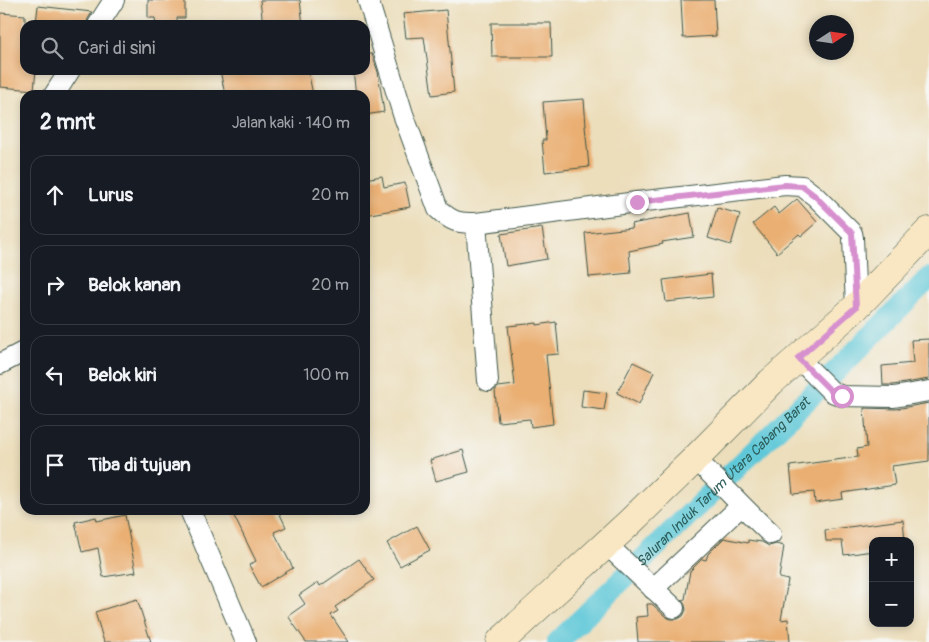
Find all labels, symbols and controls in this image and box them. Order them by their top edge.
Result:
north arrow [809,15,854,60]
search box [20,20,370,75]
icon: search [38,34,66,62]
text: Cari di sini [78,36,155,60]
text: 2 mnt [40,109,95,136]
text: Jalan kaki · 140 m [232,113,350,133]
icon: ahead [41,181,69,209]
text: Lurus [88,183,133,207]
text: 20 m [311,185,349,205]
route end [626,191,649,214]
icon: right [41,271,69,299]
text: Belok kanan [88,273,181,297]
text: 20 m [311,275,349,295]
icon: left [41,361,69,389]
text: Belok kiri [88,363,156,387]
text: 100 m [303,365,349,385]
route start [831,385,854,408]
water label: Saluran Induk Tarum Utara Cabang Barat [632,392,814,570]
icon: arrive [41,451,69,479]
text: Tiba di tujuan [88,453,191,477]
map controls [869,537,914,627]
button: + [869,537,914,582]
button: − [869,582,914,627]

